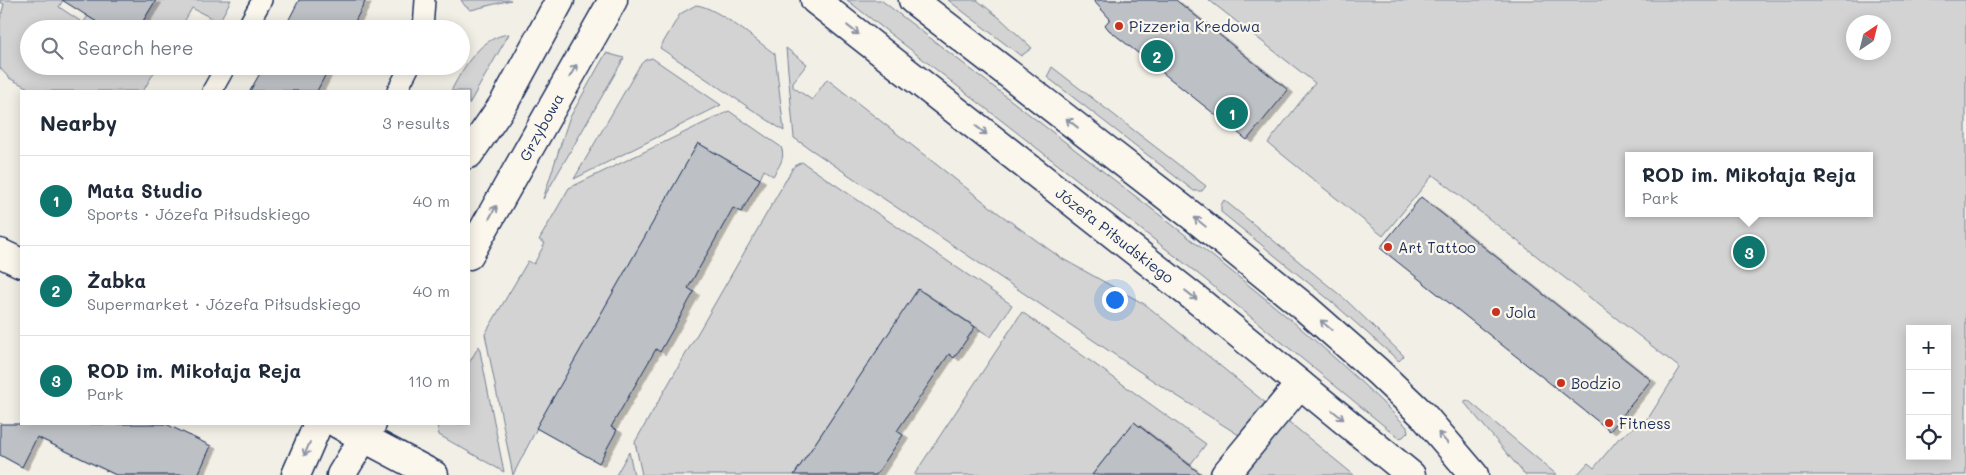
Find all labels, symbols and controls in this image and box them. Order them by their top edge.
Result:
north arrow [1846,15,1891,60]
place label: Pizzeria Kredowa [1129,16,1260,36]
search box [20,20,470,75]
marker: Pizzeria Kredowa [1113,20,1125,32]
one-way arrow [846,25,860,35]
icon: search [38,34,66,62]
text: Search here [78,35,194,60]
pin: 2 [1141,37,1173,75]
one-way arrow [569,64,578,79]
street label: Grzybowa [514,90,568,164]
pin: 1 [1216,94,1248,132]
text: Nearby [40,109,117,136]
text: 3 results [382,112,450,133]
one-way arrow [1066,117,1079,128]
one-way arrow [974,125,987,136]
popup [1625,152,1873,217]
text: ROD im. Mikołaja Reja [1642,162,1856,187]
text: Mata Studio [87,178,202,203]
street label: Józefa Piłsudskiego [1052,183,1178,288]
text: Park [1642,187,1678,208]
text: 1 [52,190,60,211]
text: 40 m [413,190,450,211]
text: Sports · Józefa Piłsudskiego [87,203,310,224]
one-way arrow [488,205,498,220]
one-way arrow [1194,217,1207,228]
pin: 3 [1733,233,1765,271]
place label: Art Tattoo [1398,237,1476,257]
marker: Art Tattoo [1382,241,1394,253]
text: Żabka [87,268,146,293]
text: 2 [52,280,60,301]
text: 40 m [413,280,450,301]
your location [1102,287,1128,313]
one-way arrow [1184,290,1197,301]
text: Supermarket · Józefa Piłsudskiego [87,293,361,314]
place label: Jola [1506,302,1536,322]
marker: Jola [1490,306,1502,318]
one-way arrow [1320,320,1333,331]
map controls [1906,325,1951,460]
button: + [1906,325,1951,370]
text: ROD im. Mikołaja Reja [87,358,301,383]
text: 3 [51,370,61,391]
text: 110 m [408,370,450,391]
button: − [1906,370,1951,415]
place label: Bodzio [1571,373,1621,393]
marker: Bodzio [1555,377,1567,389]
text: Park [87,383,123,404]
one-way arrow [1331,409,1344,420]
place label: Fitness [1619,413,1671,433]
button: locate [1906,415,1951,460]
marker: Fitness [1603,417,1615,429]
one-way arrow [1437,432,1448,445]
one-way arrow [301,441,311,456]

